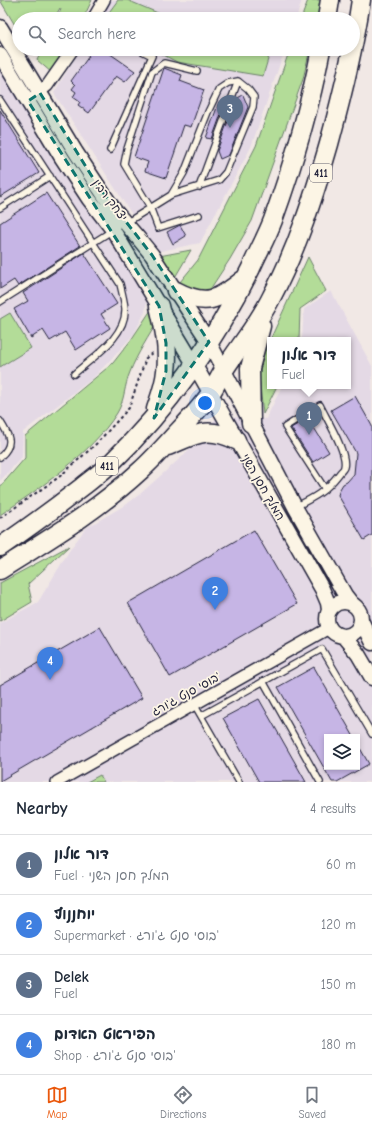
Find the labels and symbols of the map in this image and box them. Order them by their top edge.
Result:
pin: 3 [217,95,243,128]
road number: 411 [310,164,332,182]
street label: יצחק רבין [90,176,130,224]
your location [195,393,215,413]
pin: 1 [296,402,322,435]
street label: המלך חסן השני [237,451,288,523]
road number: 411 [96,457,118,475]
pin: 2 [202,577,228,610]
pin: 4 [37,647,63,680]
street label: בוסי סנט ג'ורג' [149,669,223,719]

